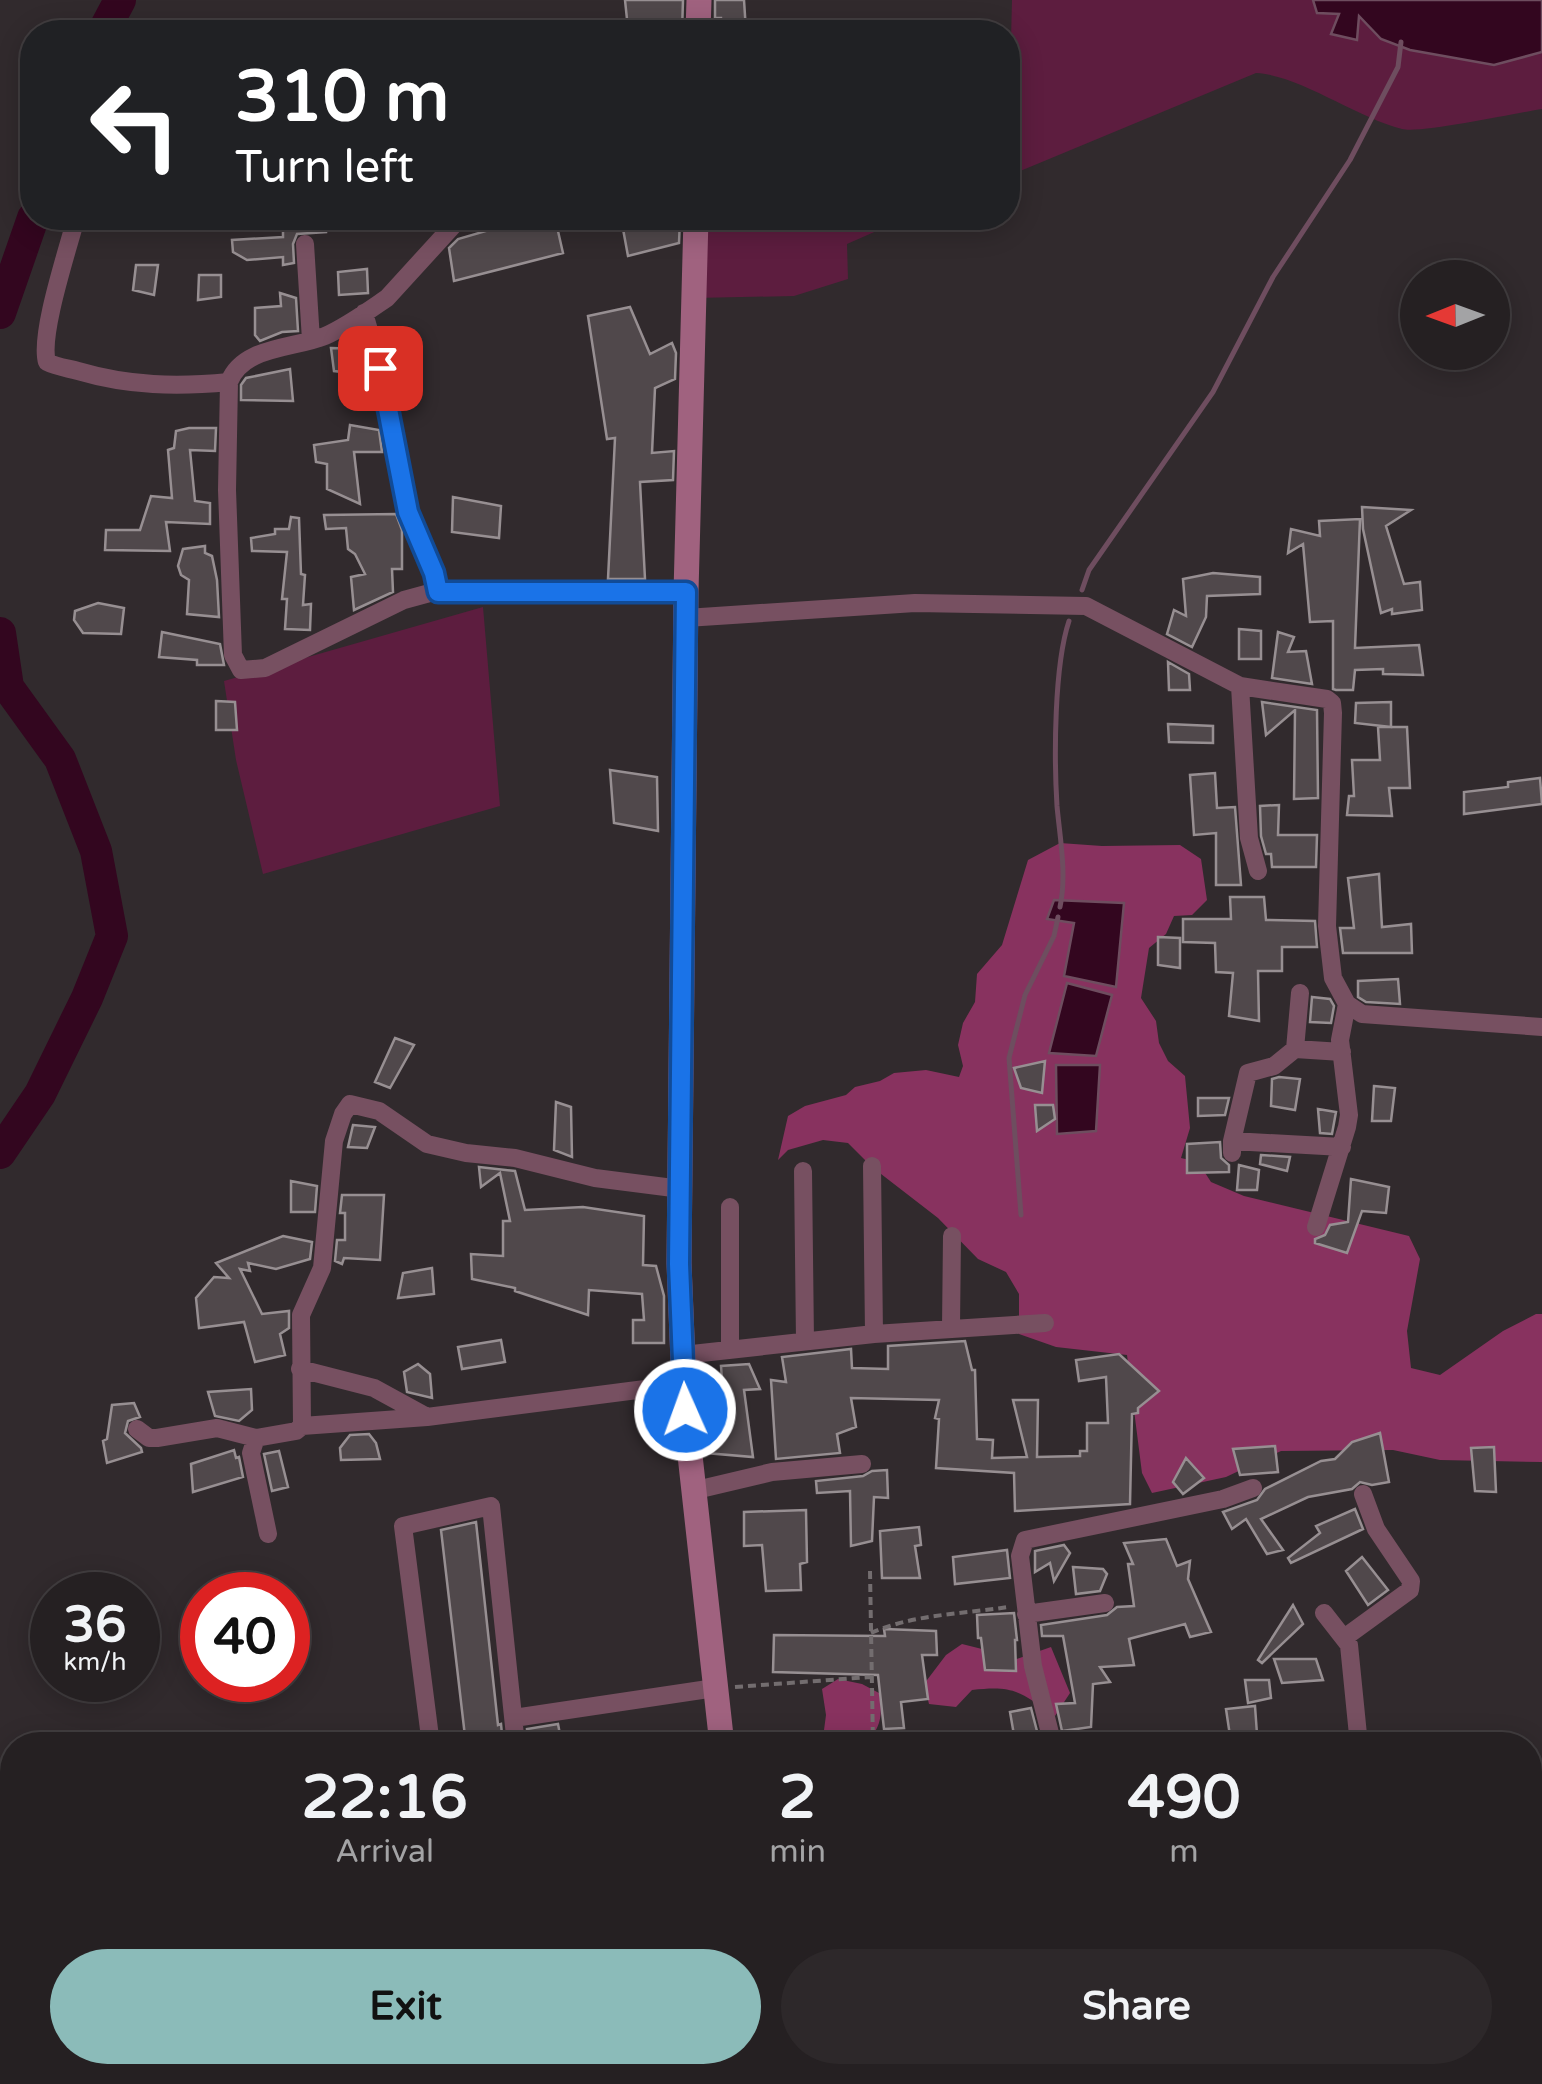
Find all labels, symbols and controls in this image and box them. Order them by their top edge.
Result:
text: 310 m [235,56,449,140]
icon: left [70,60,200,190]
text: Turn left [235,141,414,195]
north arrow [1400,260,1510,370]
map controls [1400,260,1510,370]
pin [338,326,423,411]
icon: arrive [353,341,408,396]
position arrow [633,1358,737,1462]
speed limit sign: 40 [180,1572,310,1702]
text: 36 [64,1595,126,1655]
text: km/h [64,1647,126,1677]
text: 22:16 [301,1762,468,1834]
text: 2 [779,1762,816,1834]
text: 490 [1127,1762,1241,1834]
text: Arrival [335,1833,434,1871]
text: min [769,1833,826,1871]
text: m [1169,1833,1199,1871]
button: Exit [50,1949,761,2064]
button: Share [781,1949,1492,2064]

